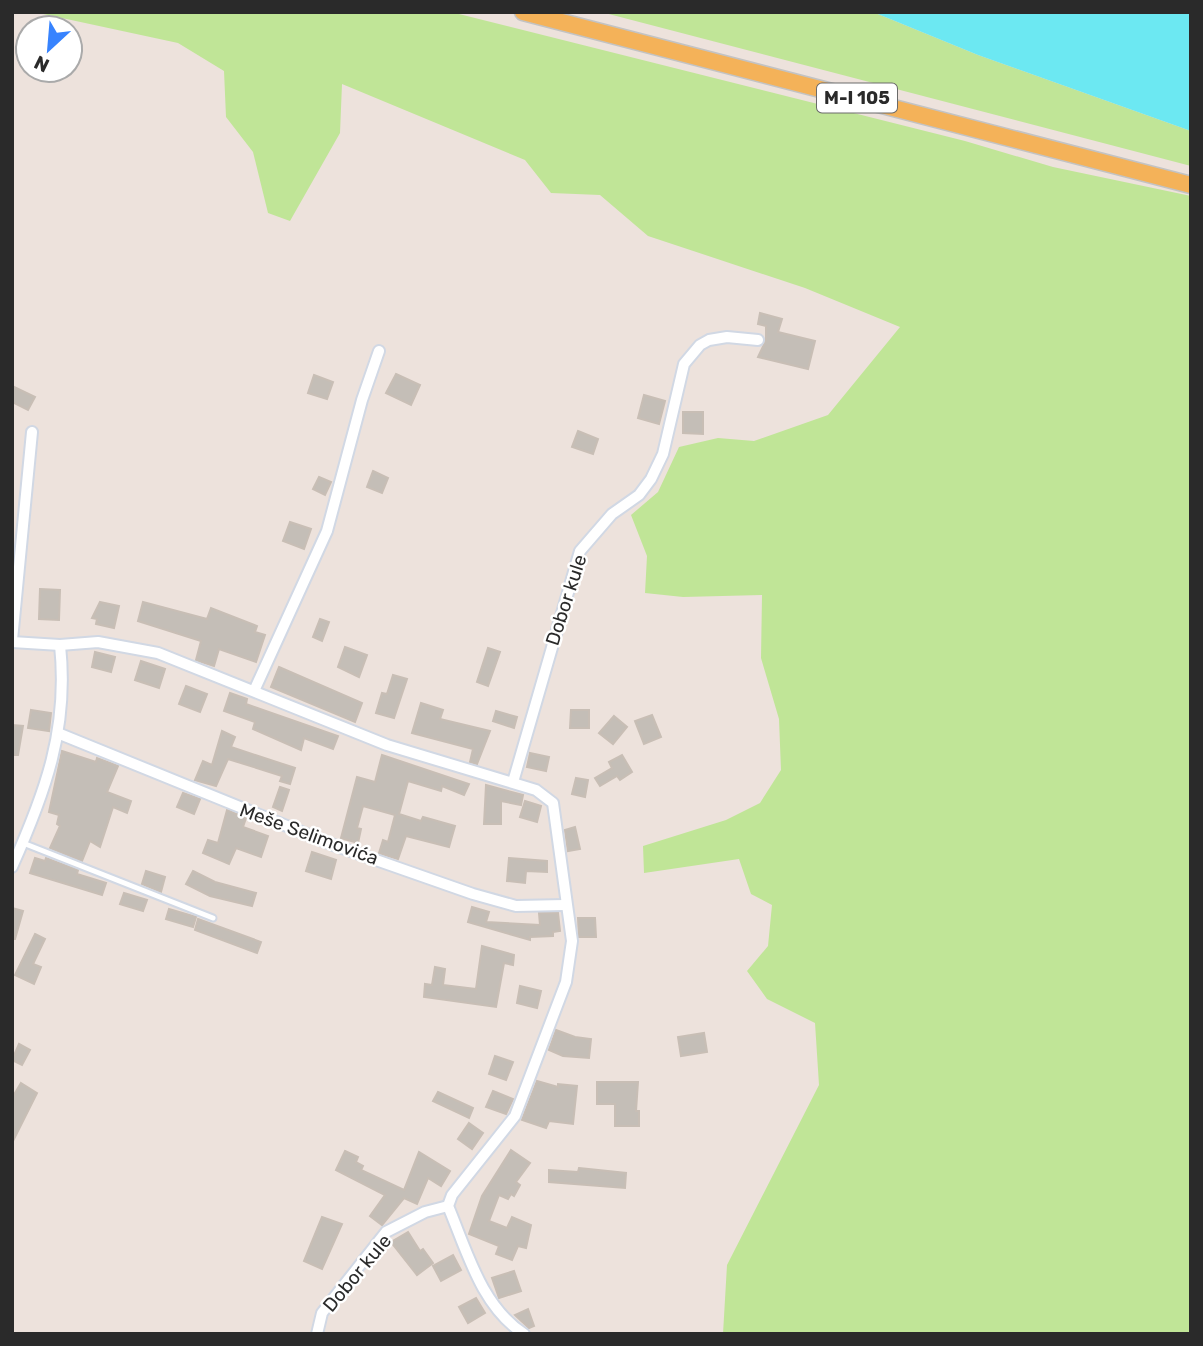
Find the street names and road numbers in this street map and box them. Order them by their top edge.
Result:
road number: M-I 105 [817,84,897,113]
street label: Dobor kule [541,552,591,648]
street label: Meše Selimovića [236,798,382,870]
street label: Dobor kule [318,1230,396,1316]

